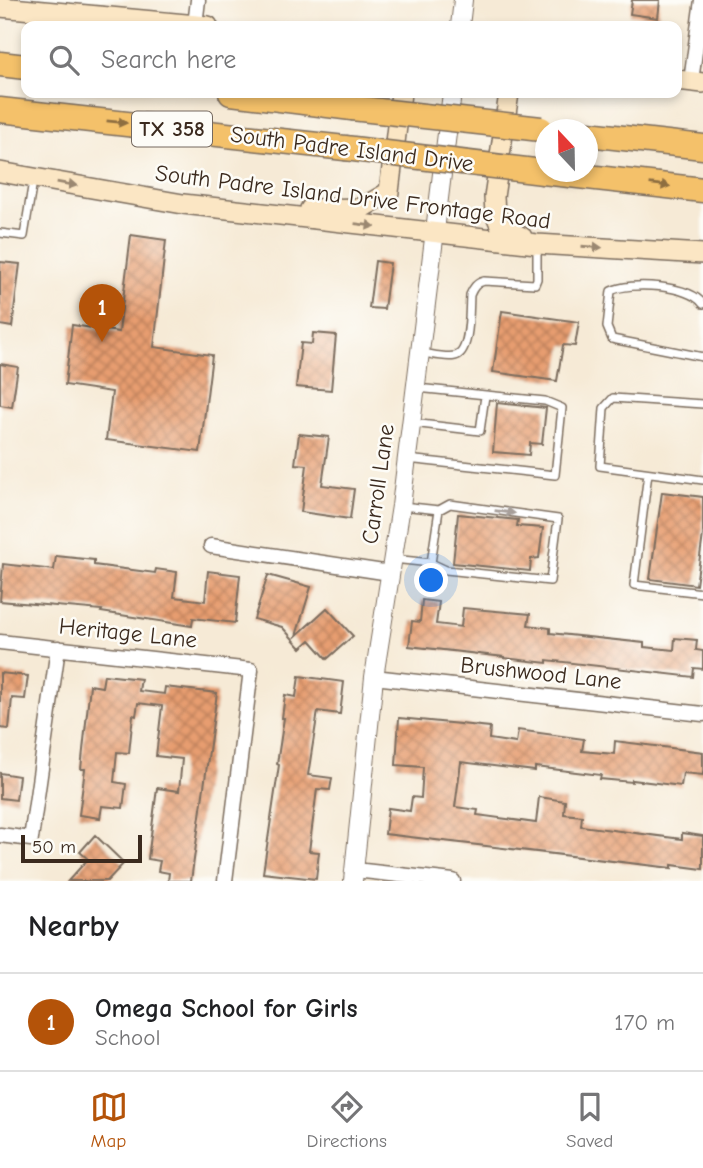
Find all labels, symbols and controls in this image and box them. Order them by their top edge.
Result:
search box [21,21,682,98]
icon: search [45,41,83,79]
text: Search here [101,45,236,75]
road number: TX 358 [132,111,212,146]
one-way arrow [106,117,128,128]
north arrow [535,119,598,182]
street label: South Padre Island Drive [229,121,475,177]
street label: South Padre Island Drive Frontage Road [154,159,552,235]
one-way arrow [56,179,78,190]
one-way arrow [649,180,671,191]
one-way arrow [354,220,376,231]
one-way arrow [581,242,603,253]
pin: 1 [79,284,125,342]
street label: Carroll Lane [356,422,400,546]
one-way arrow [494,507,516,518]
your location [414,563,448,597]
street label: Heritage Lane [58,612,198,654]
street label: Brushwood Lane [459,651,623,695]
scale bar [21,832,142,864]
text: 50 m [32,836,76,858]
text: Nearby [28,909,119,944]
text: Omega School for Girls [95,994,358,1024]
text: 1 [46,1009,56,1036]
text: 170 m [614,1009,675,1036]
text: School [95,1024,160,1051]
tab: Map [90,1088,128,1152]
tab: Directions [307,1088,387,1152]
tab: Saved [566,1088,613,1152]

